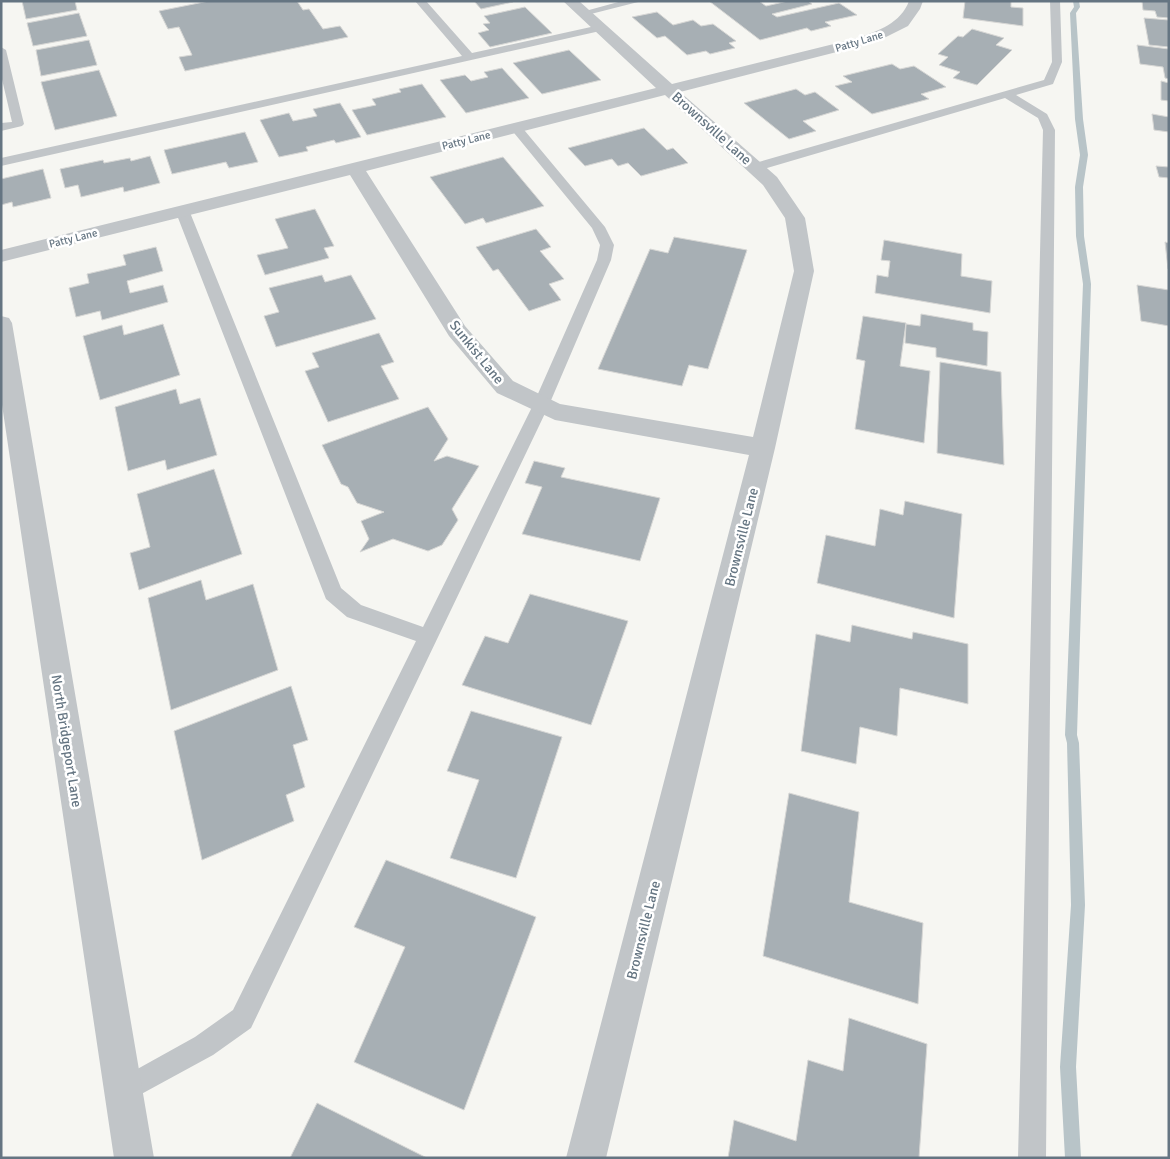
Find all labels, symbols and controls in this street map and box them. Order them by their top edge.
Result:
street label: Patty Lane [834,28,885,55]
street label: Brownsville Lane [668,88,755,169]
street label: Patty Lane [441,128,492,153]
street label: Patty Lane [48,226,99,251]
street label: Sunkist Lane [446,317,507,388]
street label: Brownsville Lane [721,486,762,588]
street label: North Bridgeport Lane [48,674,85,809]
street label: Brownsville Lane [623,879,664,981]

